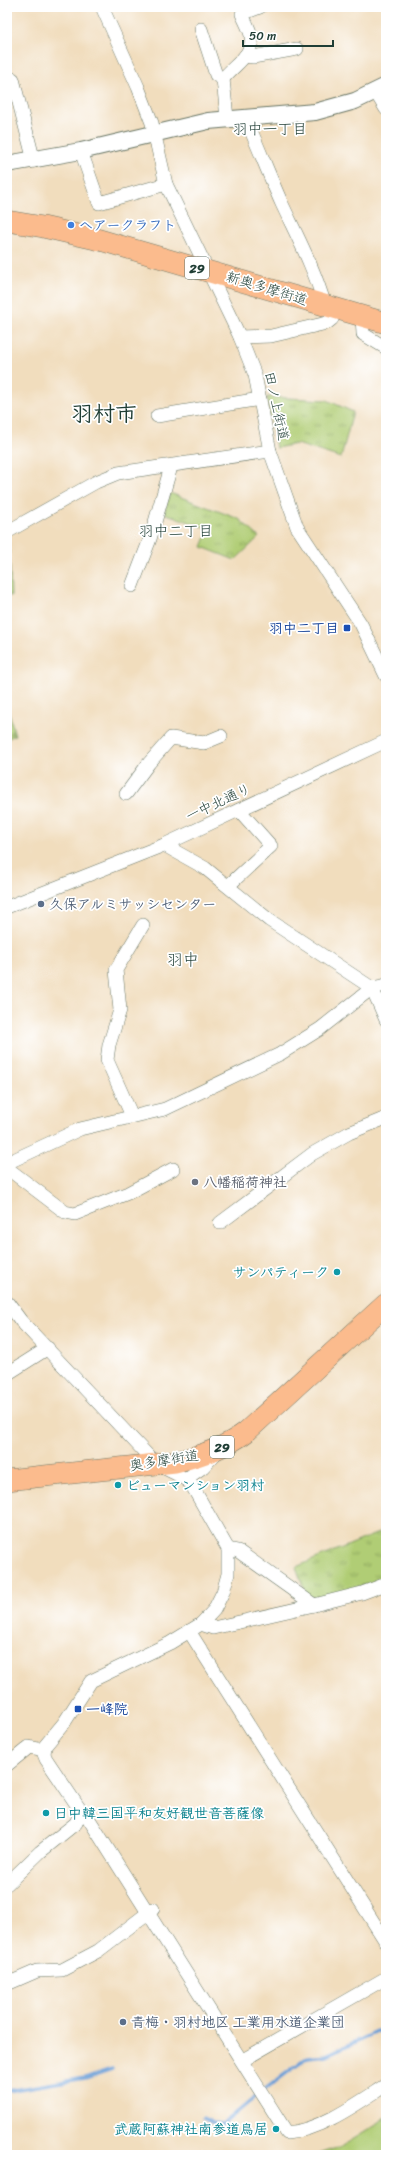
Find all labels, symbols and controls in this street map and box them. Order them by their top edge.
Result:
scale bar [243,22,333,48]
text: 50 m [249,25,276,47]
district label: 羽中一丁目 [232,116,308,142]
place label: ヘアークラフト [79,213,176,238]
marker: ヘアークラフト [66,220,76,230]
road number: 29 [185,257,209,279]
street label: 新奥多摩街道 [223,264,311,313]
street label: 田ノ上街道 [257,369,296,443]
district label: 羽村市 [71,394,137,433]
district label: 羽中二丁目 [138,518,214,544]
place label: 羽中二丁目 [269,616,339,641]
marker: 羽中二丁目 [342,623,352,633]
street label: 一中北通り [181,776,255,829]
place label: 久保アルミサッシセンター [49,892,216,917]
marker: 久保アルミサッシセンター [36,899,46,909]
district label: 羽中 [167,945,199,974]
place label: 八幡稲荷神社 [203,1170,287,1195]
marker: 八幡稲荷神社 [190,1177,200,1187]
place label: サンパティーク [232,1260,329,1285]
marker: サンパティーク [332,1267,342,1277]
road number: 29 [210,1436,234,1458]
street label: 奥多摩街道 [128,1443,201,1478]
place label: ビューマンション羽村 [126,1473,264,1498]
marker: ビューマンション羽村 [113,1480,123,1490]
place label: 一峰院 [86,1697,128,1722]
marker: 一峰院 [73,1704,83,1714]
place label: 日中韓三国平和友好観世音菩薩像 [54,1801,264,1826]
marker: 日中韓三国平和友好観世音菩薩像 [41,1808,51,1818]
place label: 青梅・羽村地区 工業用水道企業団 [131,2010,345,2035]
marker: 青梅・羽村地区 工業用水道企業団 [118,2017,128,2027]
place label: 武蔵阿蘇神社南参道鳥居 [114,2117,268,2142]
marker: 武蔵阿蘇神社南参道鳥居 [271,2124,281,2134]

